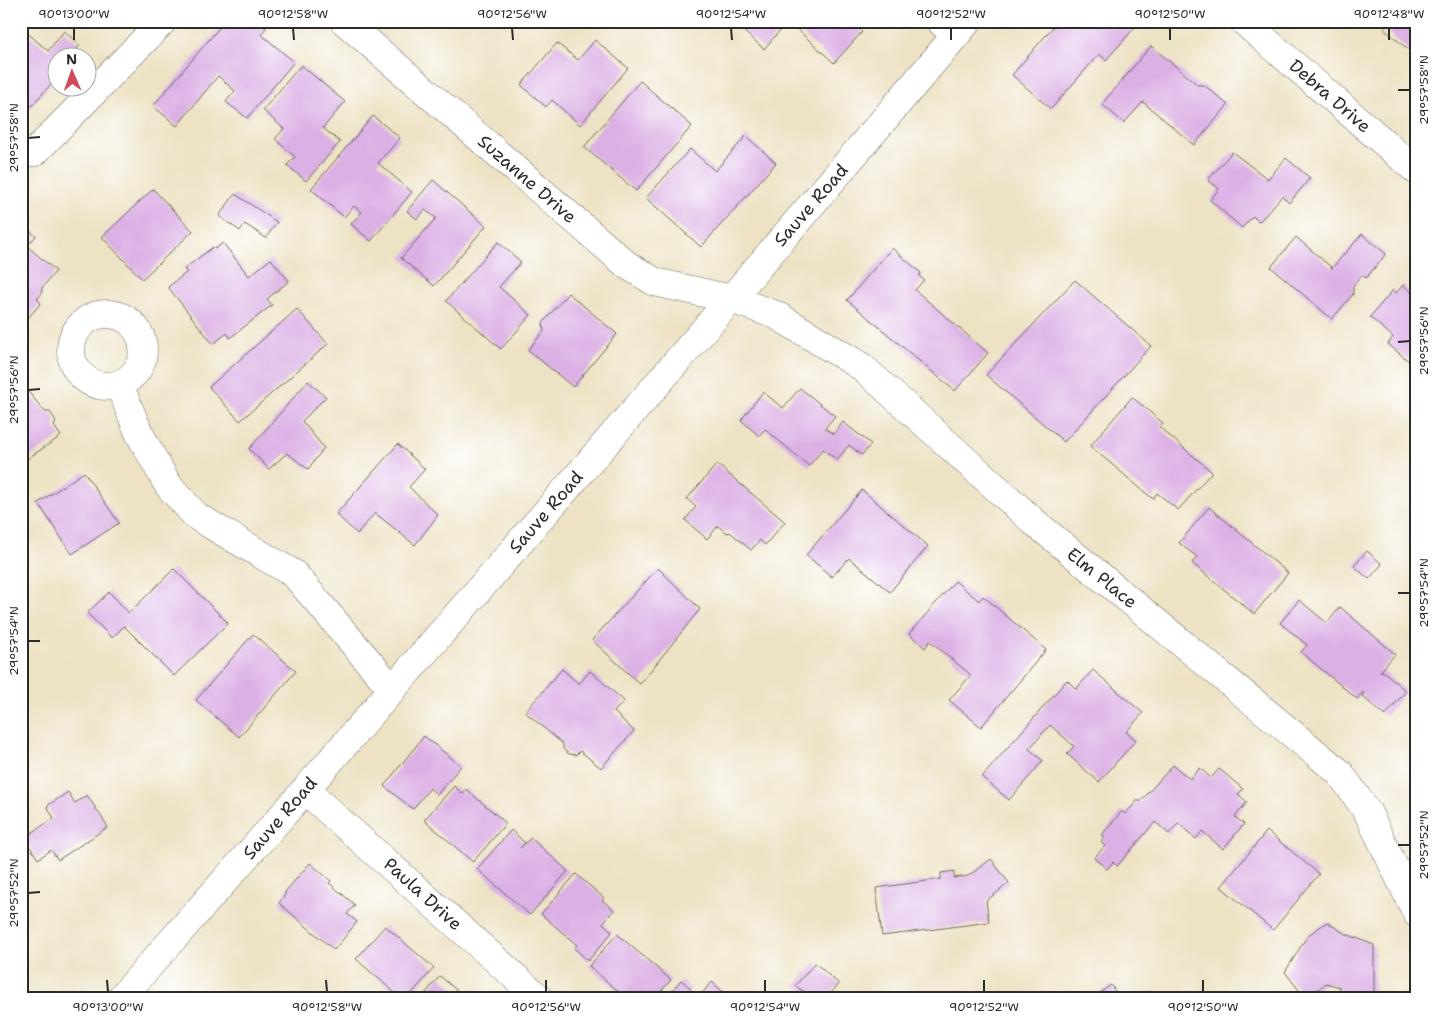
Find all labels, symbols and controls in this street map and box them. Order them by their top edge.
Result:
text: 90°13'00"W [38,6,110,22]
text: 90°12'58"W [258,6,328,22]
text: 90°12'56"W [477,6,547,22]
text: 90°12'54"W [696,6,766,22]
text: 90°12'52"W [916,6,986,22]
text: 90°12'50"W [1135,6,1205,22]
text: 90°12'48"W [1354,6,1424,22]
north arrow [48,48,98,98]
text: N [66,50,77,68]
street label: Debra Drive [1284,54,1376,138]
text: 29°57'58"N [1416,55,1432,125]
text: 29°57'58"N [6,103,22,173]
street label: Suzanne Drive [472,129,582,229]
street label: Sauve Road [768,159,854,251]
text: 29°57'56"N [1416,306,1432,376]
text: 29°57'56"N [6,355,22,425]
street label: Sauve Road [503,466,589,558]
street label: Elm Place [1062,542,1142,614]
text: 29°57'54"N [1416,558,1432,628]
text: 29°57'54"N [6,606,22,676]
street label: Sauve Road [237,772,323,864]
text: 29°57'52"N [1416,810,1432,880]
street label: Paula Drive [379,852,467,936]
text: 29°57'52"N [6,858,22,928]
text: 90°13'00"W [72,999,144,1015]
text: 90°12'58"W [292,999,362,1015]
text: 90°12'56"W [511,999,581,1015]
text: 90°12'54"W [730,999,800,1015]
text: 90°12'52"W [949,999,1019,1015]
text: 90°12'50"W [1168,999,1238,1015]

